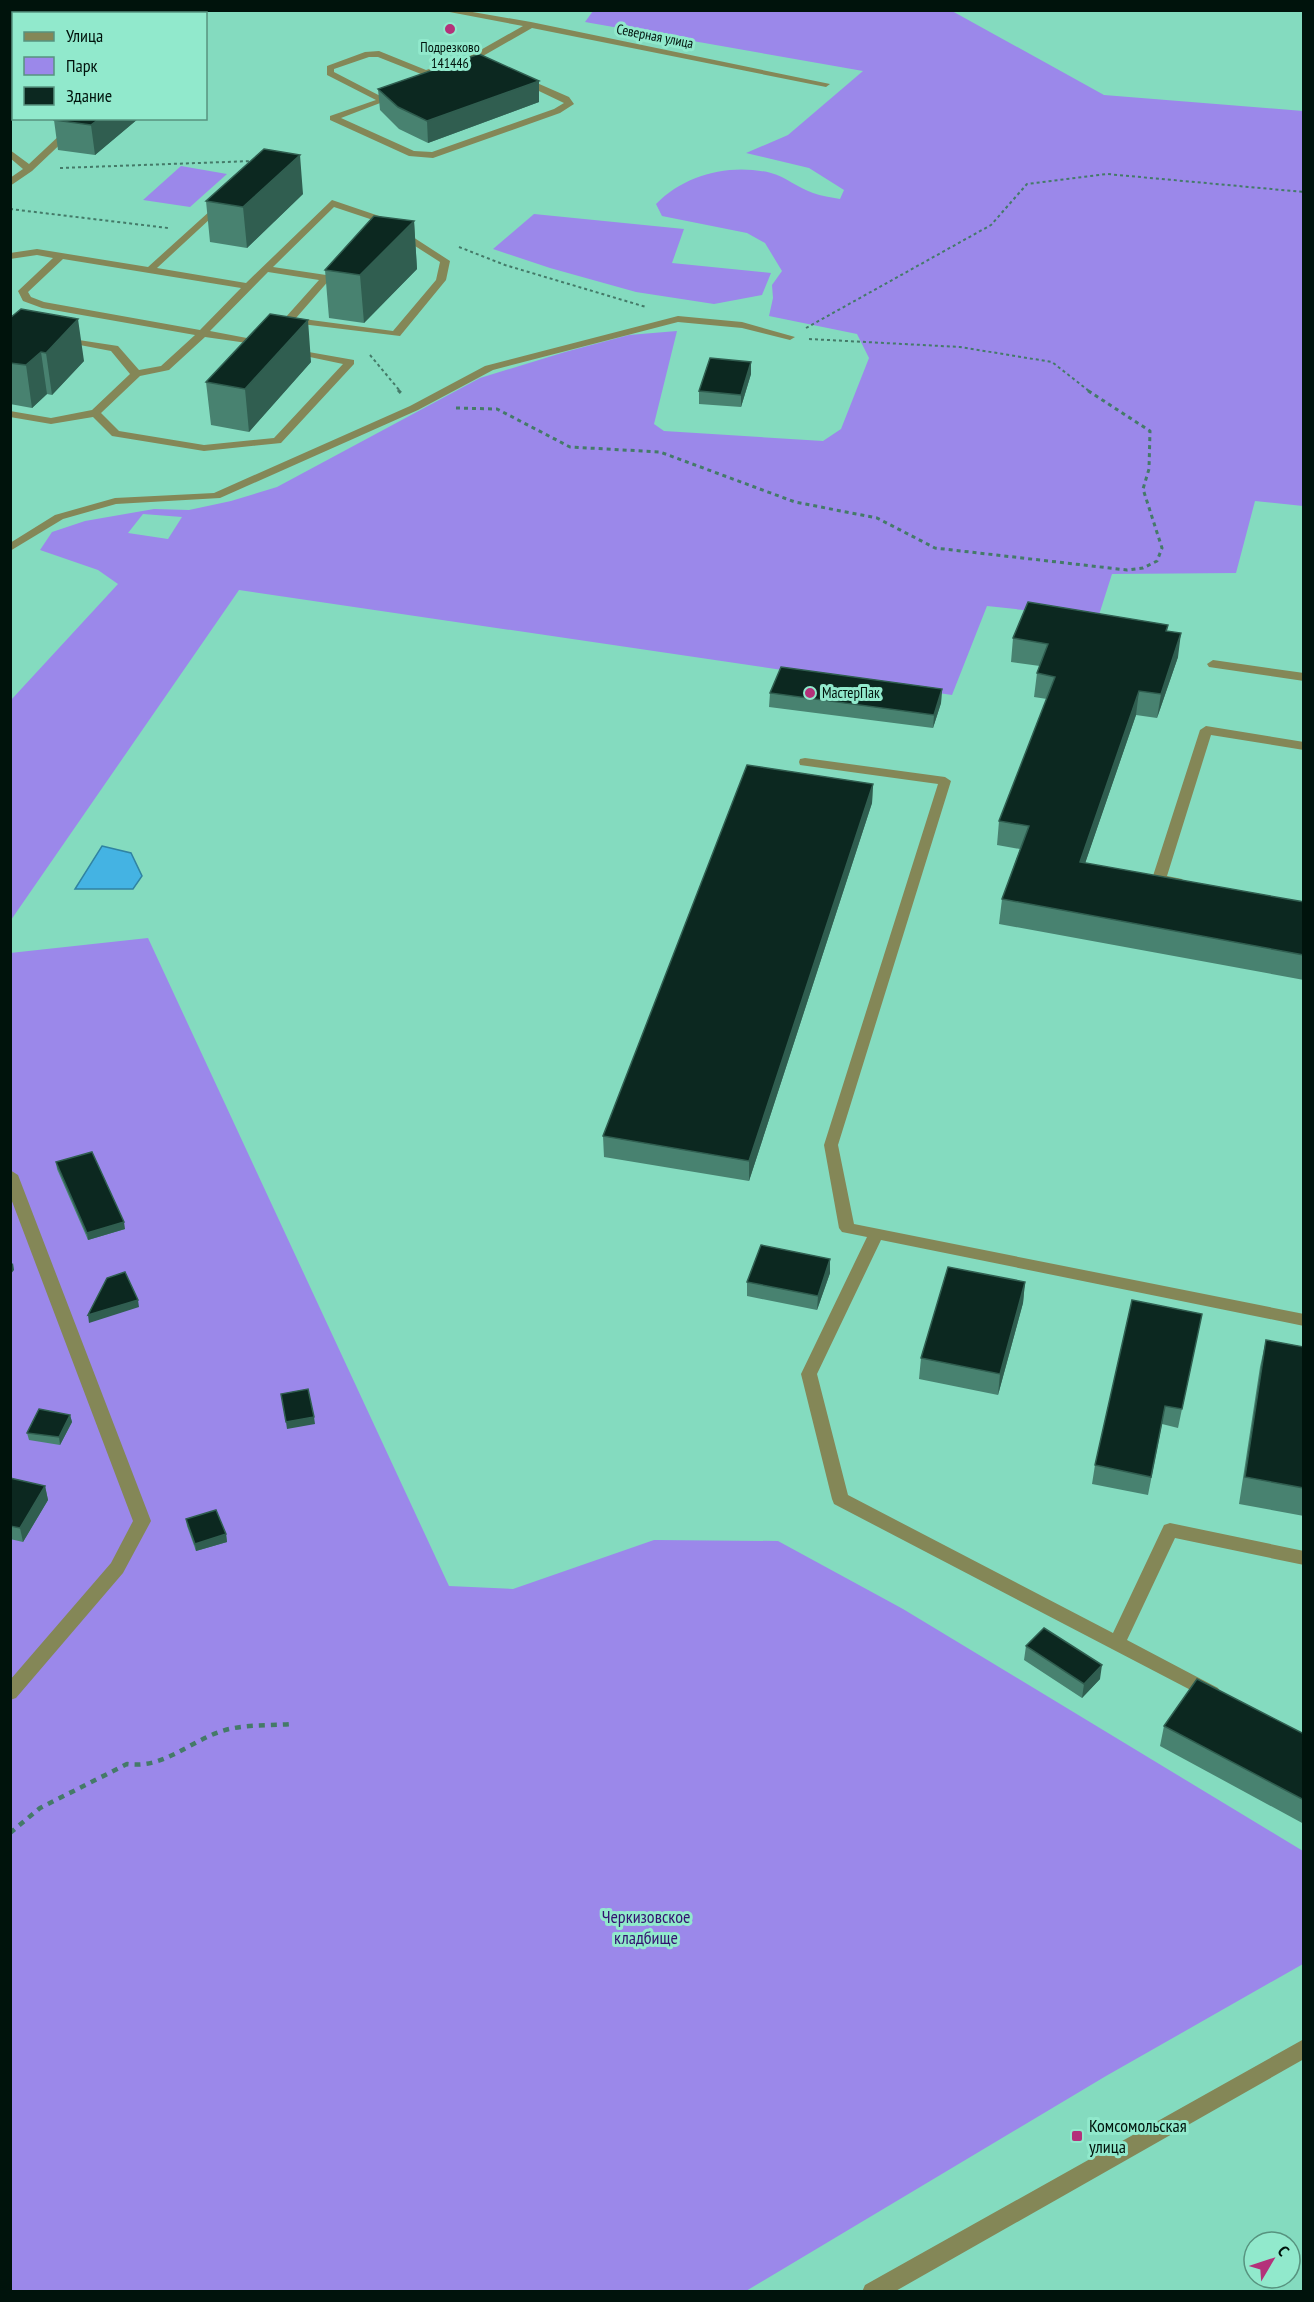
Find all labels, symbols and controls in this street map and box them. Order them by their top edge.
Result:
legend [12,12,207,120]
street label: Северная улица [615,20,695,52]
marker: Подрезково 141446 [443,22,457,36]
text: Улица [66,24,103,47]
place label: Подрезково 141446 [420,38,480,72]
text: Парк [66,54,97,77]
text: Здание [66,84,112,107]
place label: МастерПак [822,683,880,702]
marker: МастерПак [803,686,817,700]
park label: Черкизовское кладбище [602,1905,690,1949]
place label: Комсомольская улица [1089,2114,1187,2158]
marker: Комсомольская улица [1070,2129,1084,2143]
north arrow [1242,2230,1302,2290]
text: С [1274,2241,1294,2260]

